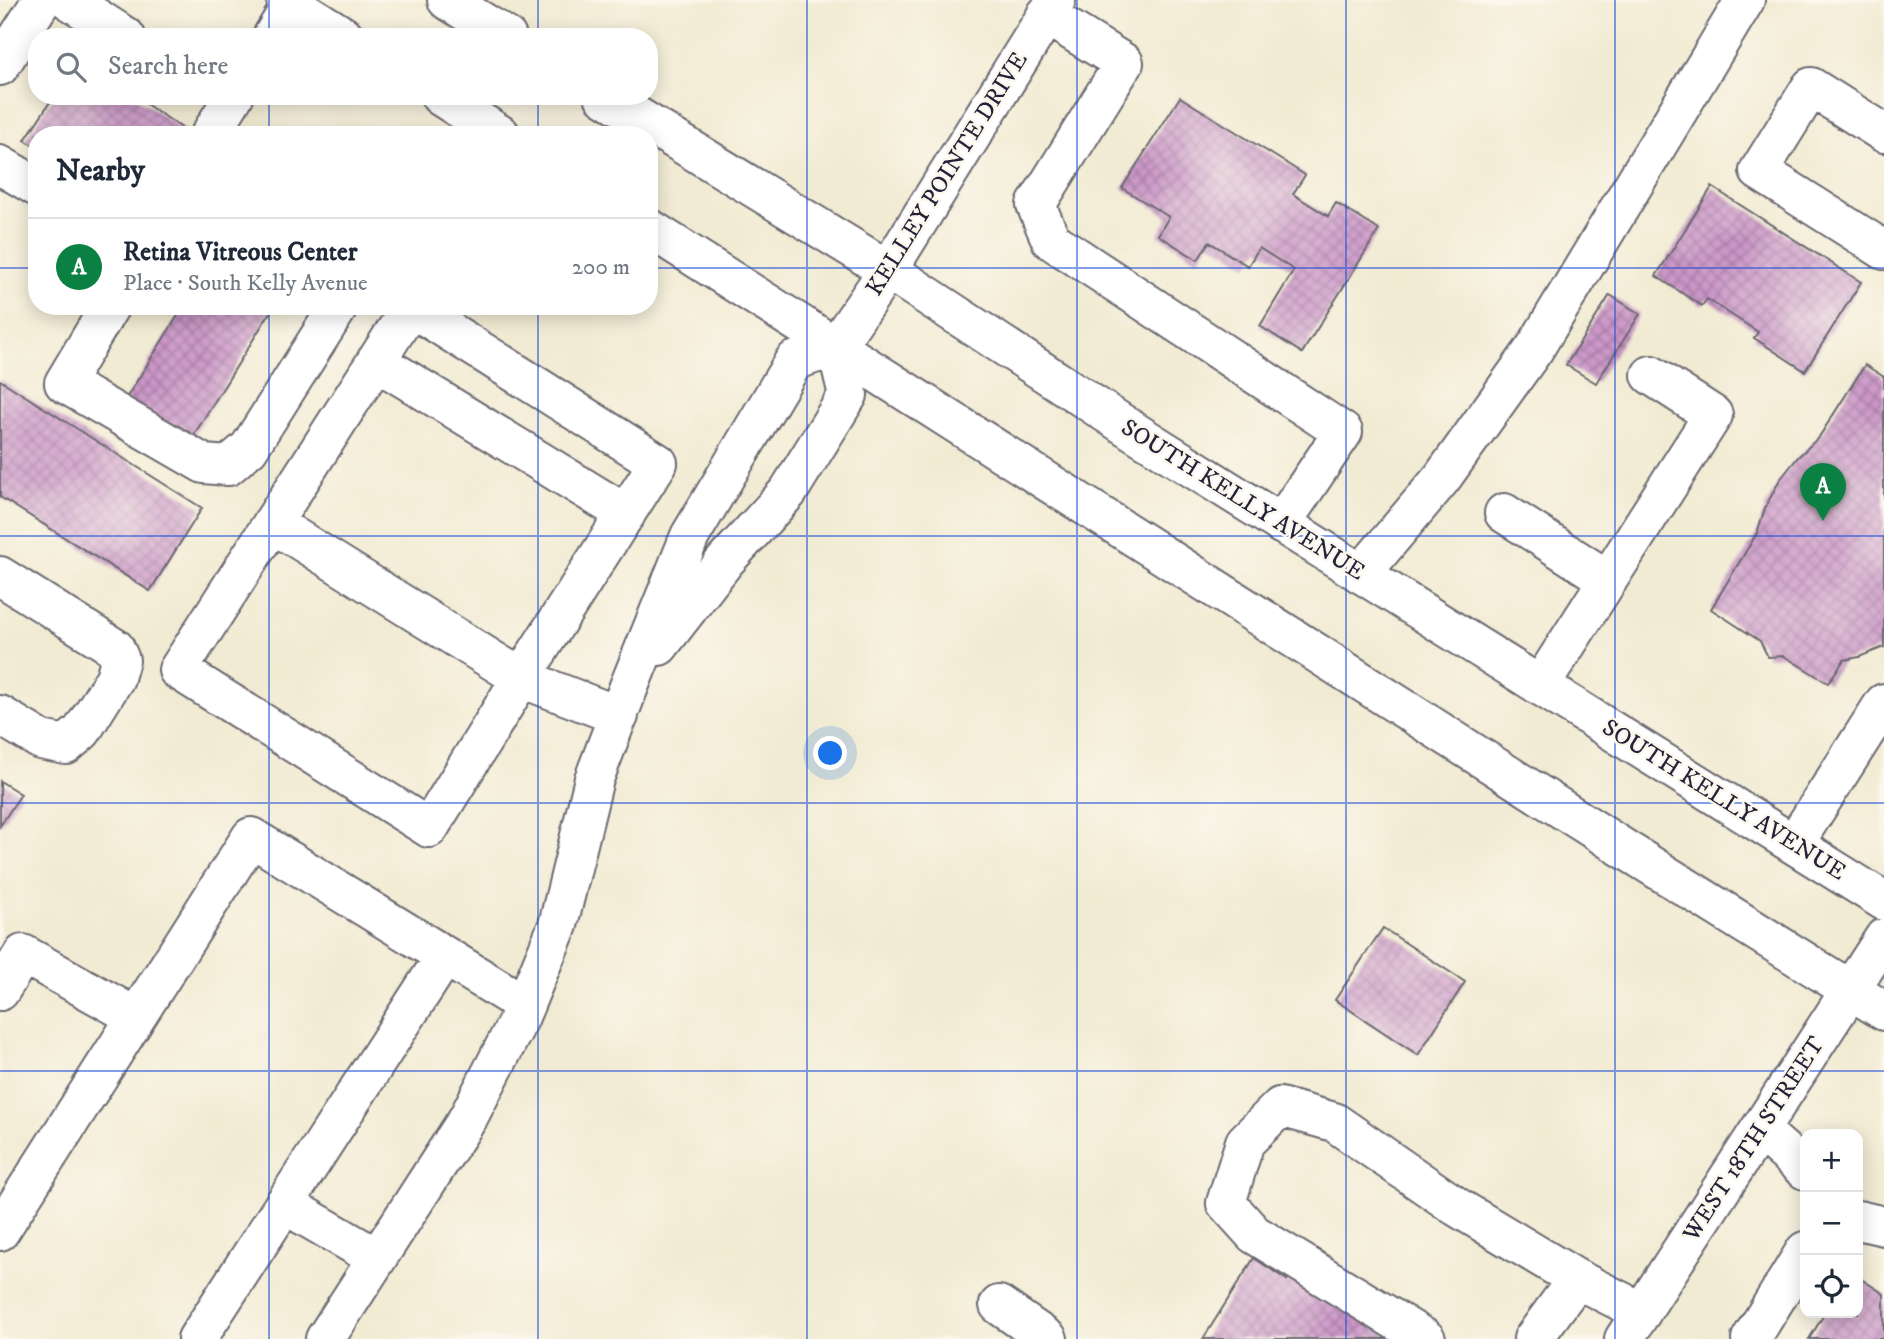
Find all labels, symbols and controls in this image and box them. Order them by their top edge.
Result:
search box [28,28,658,105]
street label: KELLEY POINTE DRIVE [860,46,1034,302]
icon: search [52,48,90,86]
text: Search here [108,50,228,83]
text: Nearby [56,153,145,190]
text: Retina Vitreous Center [123,236,358,269]
text: A [72,253,86,282]
text: 200 m [572,253,630,282]
text: Place · South Kelly Avenue [123,269,368,298]
street label: SOUTH KELLY AVENUE [1116,413,1370,587]
pin: A [1800,463,1846,521]
street label: SOUTH KELLY AVENUE [1597,713,1851,887]
your location [813,736,847,770]
street label: WEST 18TH STREET [1676,1031,1831,1248]
map controls [1800,1129,1863,1318]
button: + [1800,1129,1863,1192]
button: − [1800,1192,1863,1255]
button: locate [1800,1255,1863,1318]

